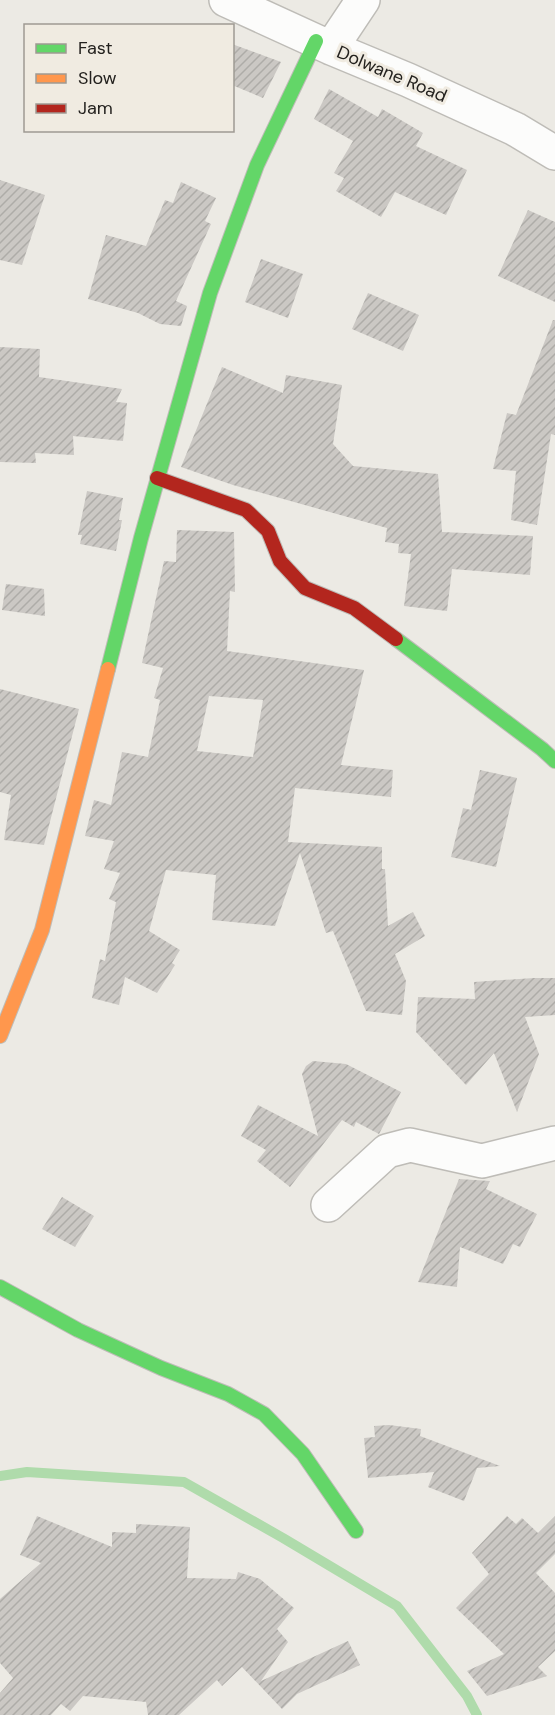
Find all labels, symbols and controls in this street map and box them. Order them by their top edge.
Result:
legend [24,24,234,132]
text: Fast [78,36,113,60]
street label: Dolwane Road [333,40,451,108]
text: Slow [78,66,117,90]
text: Jam [78,96,113,120]

